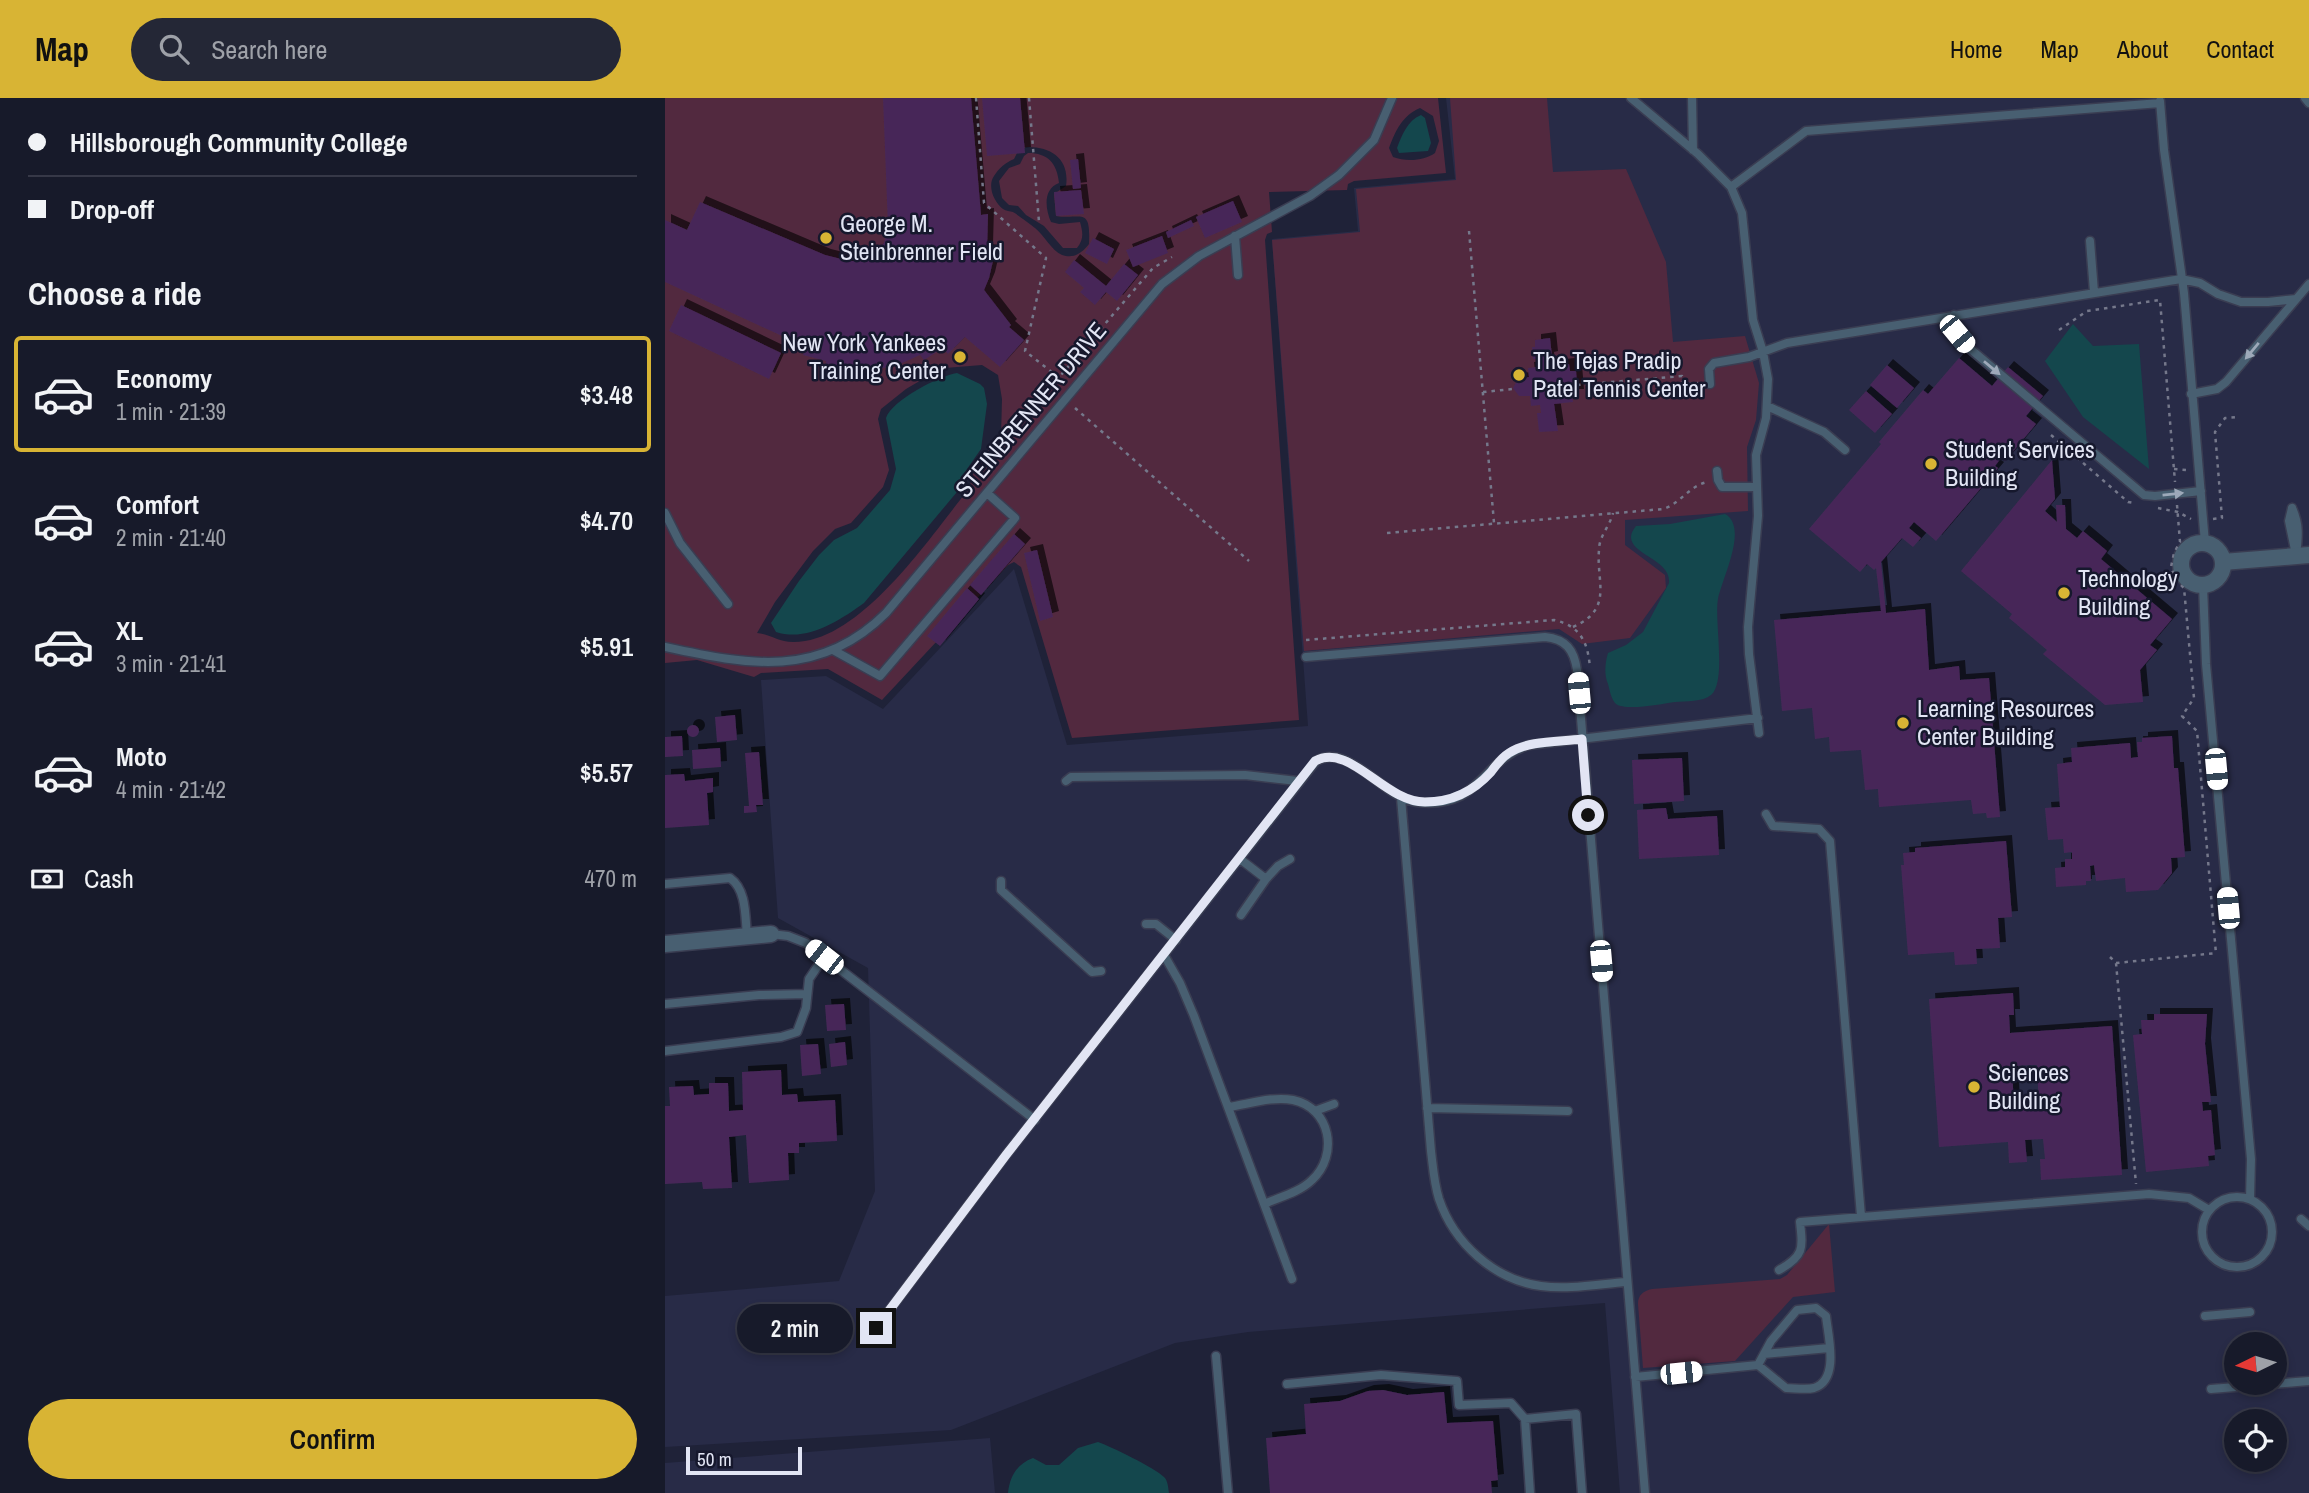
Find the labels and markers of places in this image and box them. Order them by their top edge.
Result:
place label: George M. Steinbrenner Field [840,207,1003,267]
marker: George M. Steinbrenner Field [818,230,834,246]
place label: New York Yankees Training Center [782,326,946,386]
place label: The Tejas Pradip Patel Tennis Center [1533,344,1706,404]
marker: New York Yankees Training Center [952,349,968,365]
marker: The Tejas Pradip Patel Tennis Center [1511,367,1527,383]
place label: Student Services Building [1945,433,2095,493]
marker: Student Services Building [1923,456,1939,472]
place label: Technology Building [2078,562,2178,622]
marker: Technology Building [2056,585,2072,601]
place label: Learning Resources Center Building [1917,692,2094,752]
marker: Learning Resources Center Building [1895,715,1911,731]
place label: Sciences Building [1988,1056,2069,1116]
marker: Sciences Building [1966,1079,1982,1095]

